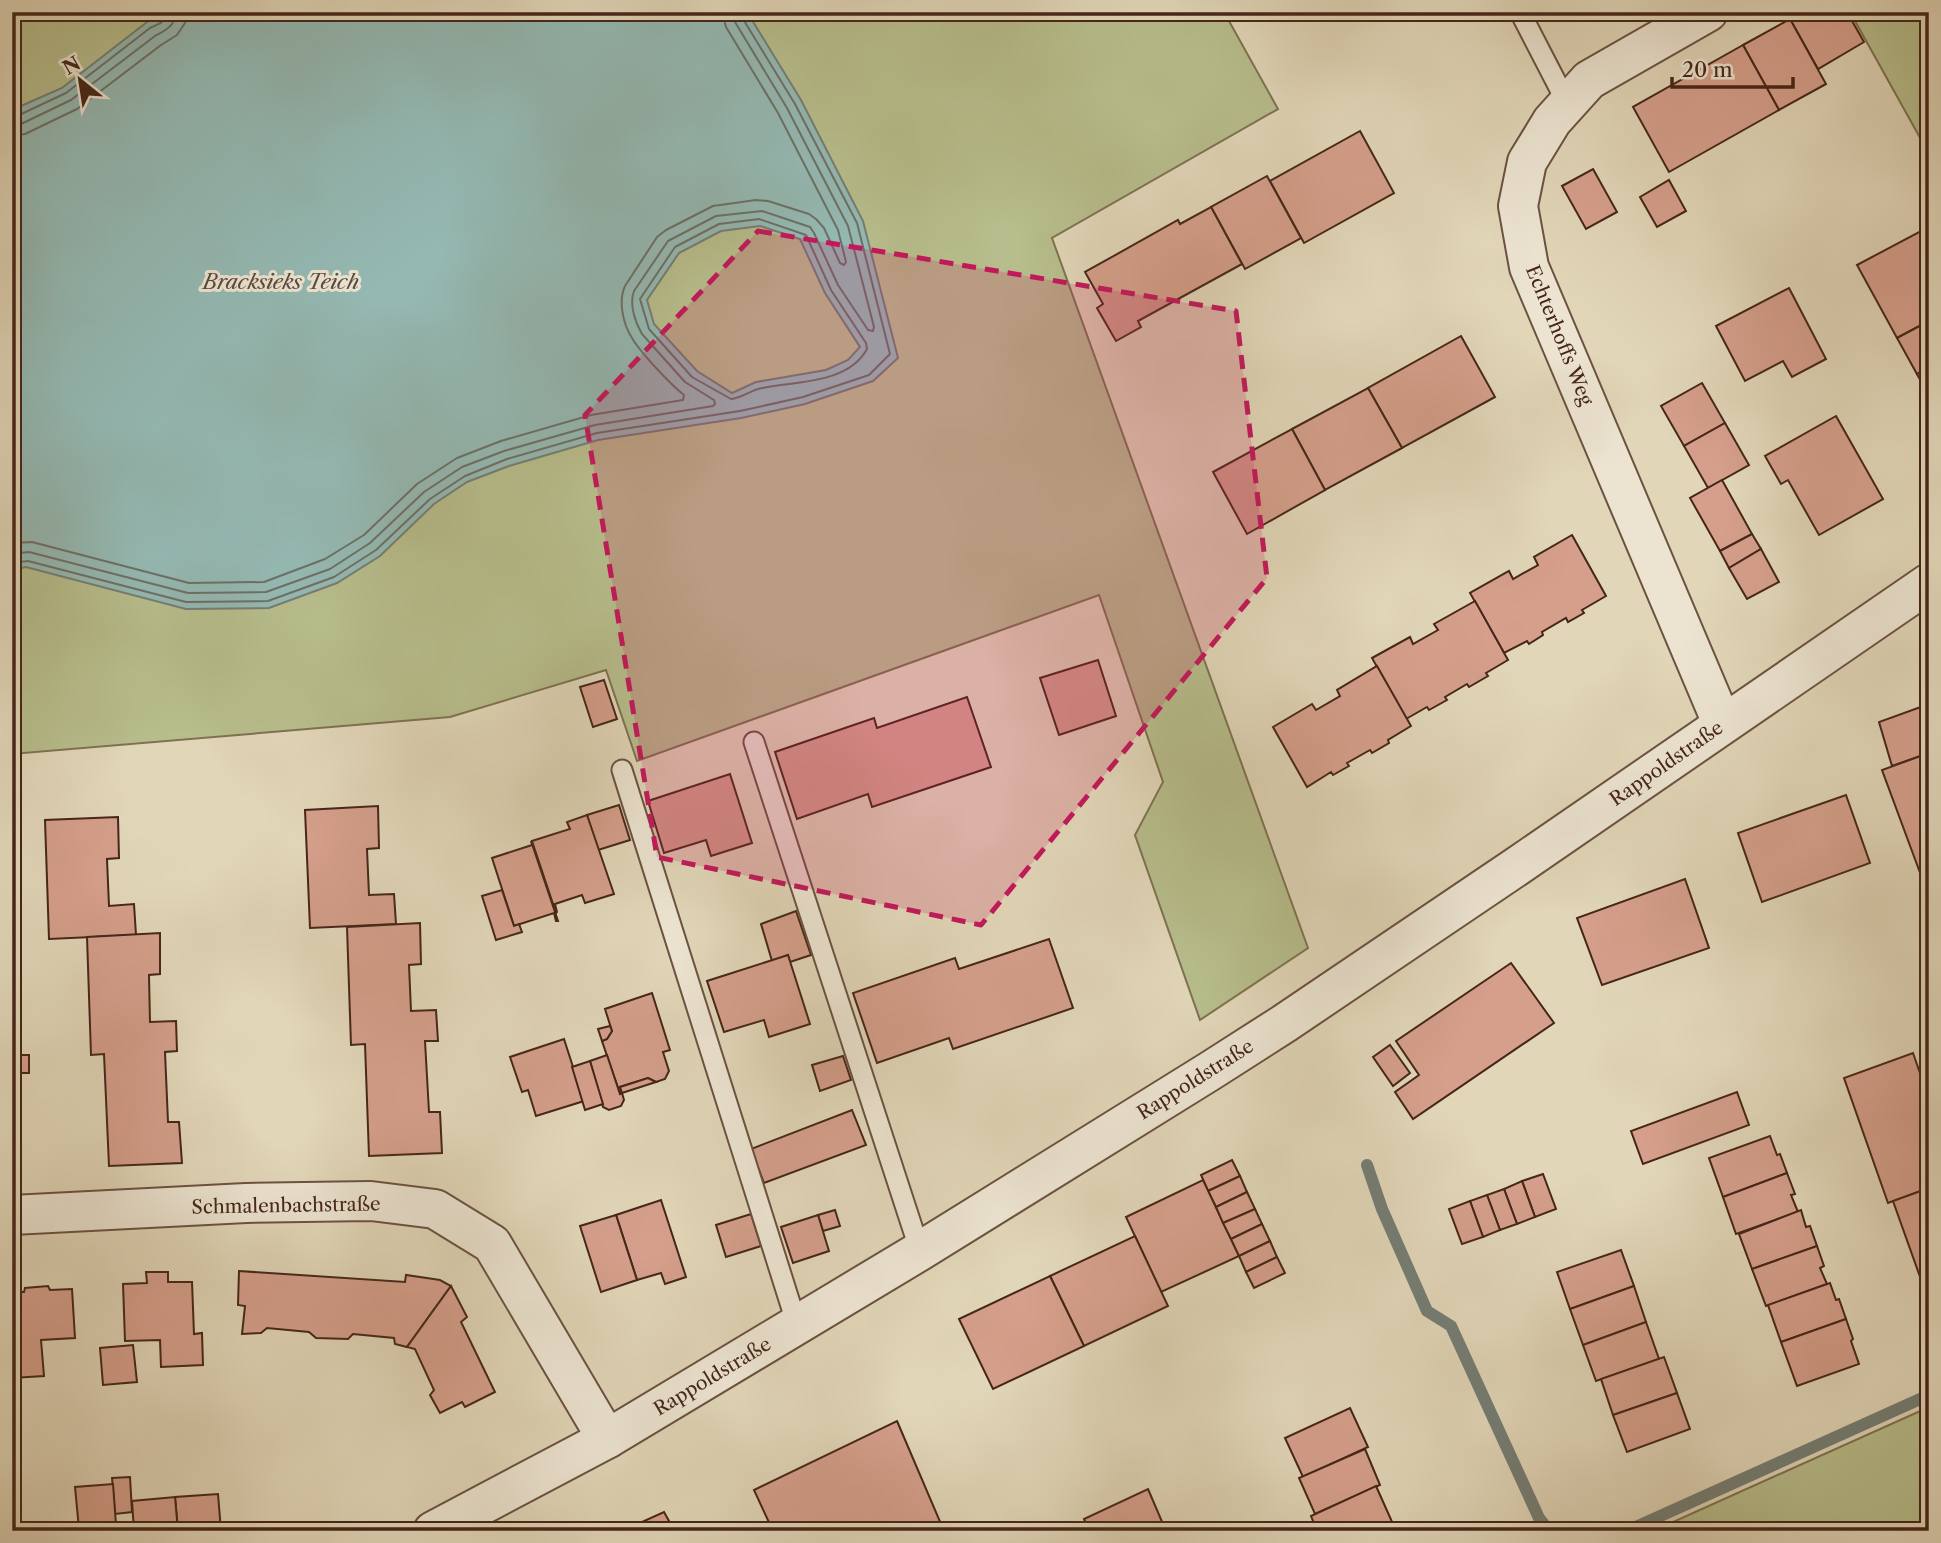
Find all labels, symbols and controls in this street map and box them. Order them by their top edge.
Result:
north arrow [46,46,116,116]
scale bar [1672,46,1792,90]
text: N [59,52,85,80]
text: 20 m [1682,57,1733,82]
street label: Echterhoffs Weg [1521,262,1599,410]
water label: Bracksieks Teich [201,269,359,294]
street label: Rappoldstraße [1605,716,1727,811]
street label: Rappoldstraße [1133,1034,1258,1124]
street label: Schmalenbachstraße [191,1192,381,1219]
street label: Rappoldstraße [649,1332,775,1420]

